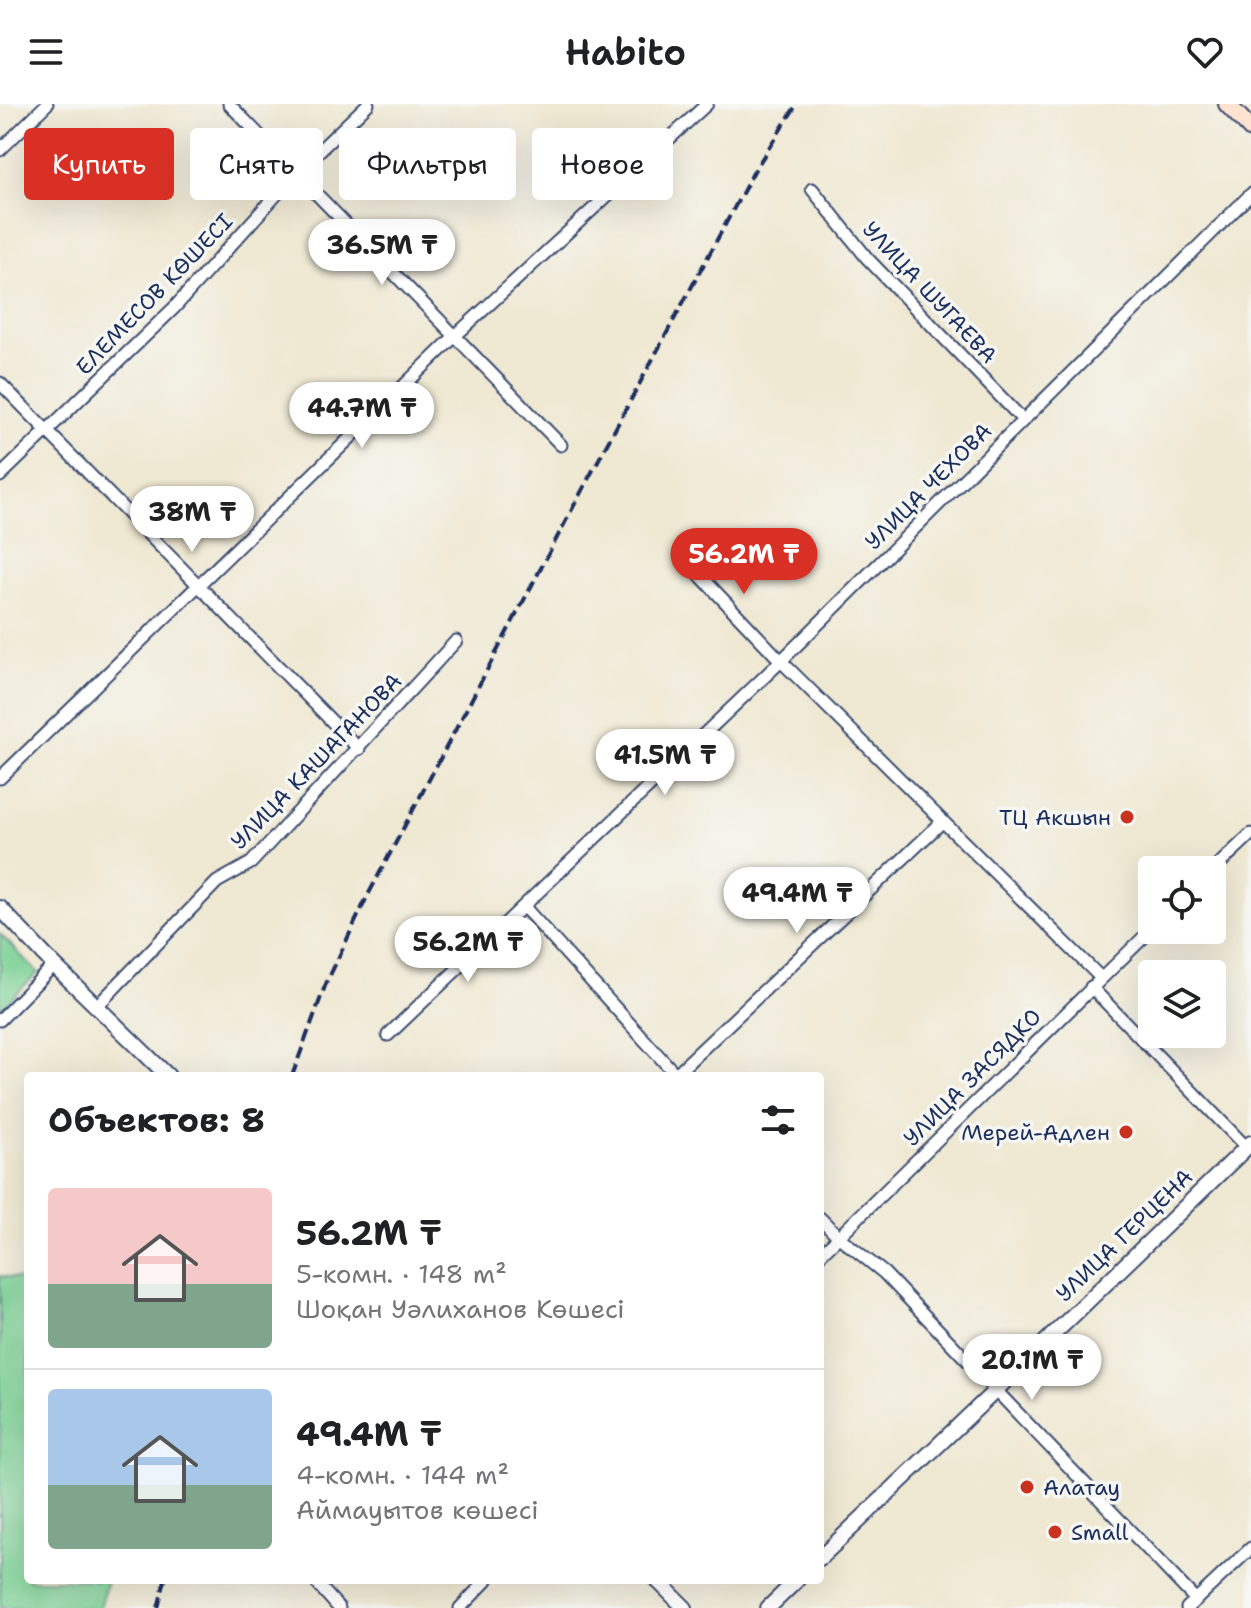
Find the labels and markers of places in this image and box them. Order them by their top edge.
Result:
pin: 36.5M ₸ [308,219,456,287]
pin: 44.7M ₸ [288,382,436,450]
pin: 38M ₸ [136,486,248,554]
pin: 56.2M ₸ [670,528,818,596]
pin: 41.5M ₸ [591,729,739,797]
place label: ТЦ Акшын [999,803,1111,832]
marker: ТЦ Акшын [1118,808,1136,826]
pin: 49.4M ₸ [723,867,871,935]
pin: 56.2M ₸ [394,916,542,984]
place label: Мерей-Адлен [961,1118,1110,1147]
marker: Мерей-Адлен [1117,1123,1135,1141]
pin: 20.1M ₸ [958,1334,1106,1402]
place label: Алатау [1043,1473,1120,1502]
marker: Алатау [1018,1478,1036,1496]
place label: Small [1071,1518,1129,1547]
marker: Small [1046,1523,1064,1541]

